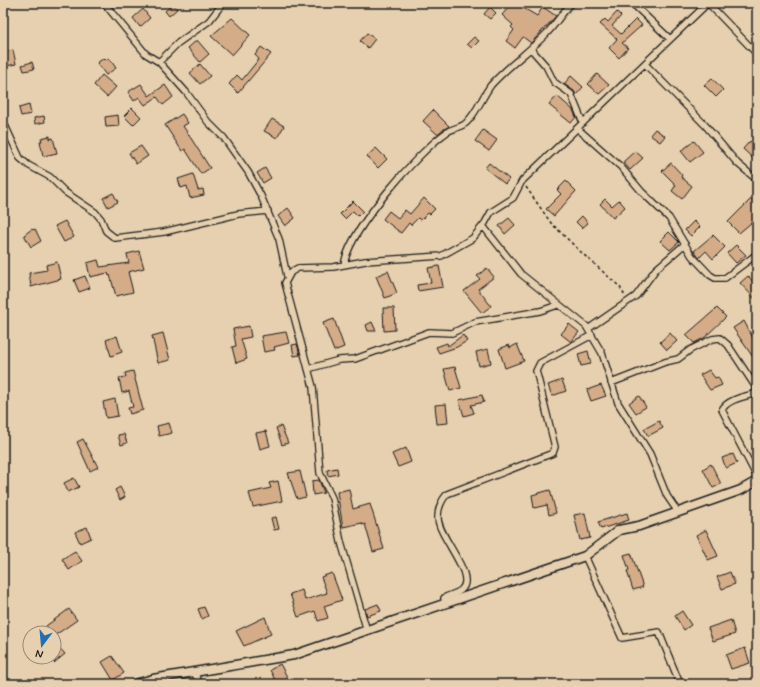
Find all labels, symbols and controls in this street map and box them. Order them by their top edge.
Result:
north arrow [22,625,62,665]
text: N [34,646,45,661]

